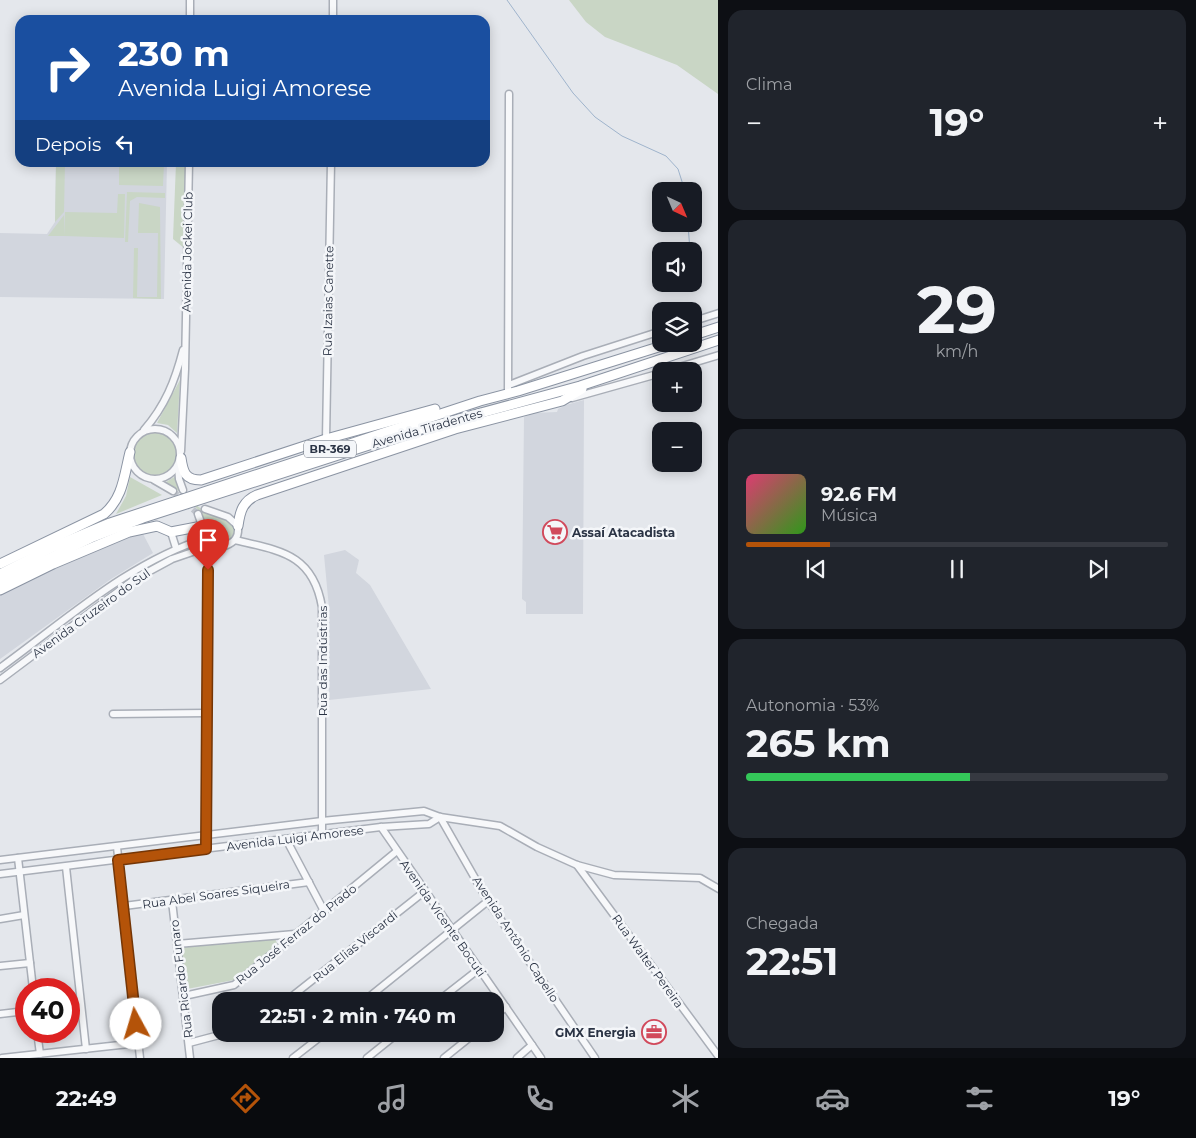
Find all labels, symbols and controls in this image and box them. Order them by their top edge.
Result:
text: 230 m [118,32,230,75]
icon: right [35,35,100,100]
text: Avenida Luigi Amorese [118,75,372,102]
text: Clima [746,75,792,94]
text: 19° [930,99,985,146]
text: − [746,106,762,140]
text: + [1152,106,1168,140]
icon: left [111,130,139,158]
text: Depois [35,133,101,156]
north arrow [652,182,702,232]
map controls [652,182,702,472]
street label: Avenida Jockei Club [178,192,196,312]
button: sound [652,242,702,292]
street label: Rua Izaias Canette [320,246,336,356]
text: 29 [917,270,997,349]
button: layers [652,302,702,352]
text: km/h [936,342,978,361]
button: + [652,362,702,412]
street label: Avenida Tiradentes [370,405,484,451]
button: − [652,422,702,472]
road number: BR-369 [304,440,356,458]
text: 92.6 FM [821,483,897,506]
text: Música [821,506,878,525]
pin [187,519,229,570]
supermarket icon: Assaí Atacadista [542,519,568,545]
place label: Assaí Atacadista [571,525,675,540]
icon: arrive [194,526,222,554]
icon: previous [802,555,830,583]
icon: pause [943,555,971,583]
icon: next [1084,555,1112,583]
street label: Avenida Cruzeiro do Sul [29,565,153,661]
street label: Rua das Indústrias [315,605,330,716]
text: Autonomia · 53% [746,696,879,715]
text: 265 km [746,720,891,767]
street label: Avenida Luigi Amorese [225,822,365,854]
street label: Avenida Vicente Bocuti [397,857,489,979]
street label: Avenida Antônio Capello [470,873,562,1005]
street label: Rua Abel Soares Siqueira [141,876,291,912]
street label: Rua José Ferraz do Prado [233,881,359,987]
street label: Rua Elias Viscardi [310,907,400,985]
street label: Rua Walter Pereira [609,911,687,1011]
text: Chegada [746,914,819,933]
street label: Rua Ricardo Funaro [166,919,196,1039]
text: 22:51 [746,938,838,985]
speed limit sign: 40 [15,978,80,1043]
position arrow [109,997,161,1049]
text: 22:51 · 2 min · 740 m [260,1005,456,1028]
office icon: GMX Energia [641,1019,667,1045]
place label: GMX Energia [555,1025,636,1040]
icon: directions [228,1081,263,1116]
icon: music [375,1081,410,1116]
icon: phone [522,1081,557,1116]
icon: climate [668,1081,703,1116]
icon: car [815,1081,850,1116]
icon: filters [962,1081,997,1116]
text: 22:49 [56,1085,117,1112]
text: 19° [1108,1085,1140,1112]

